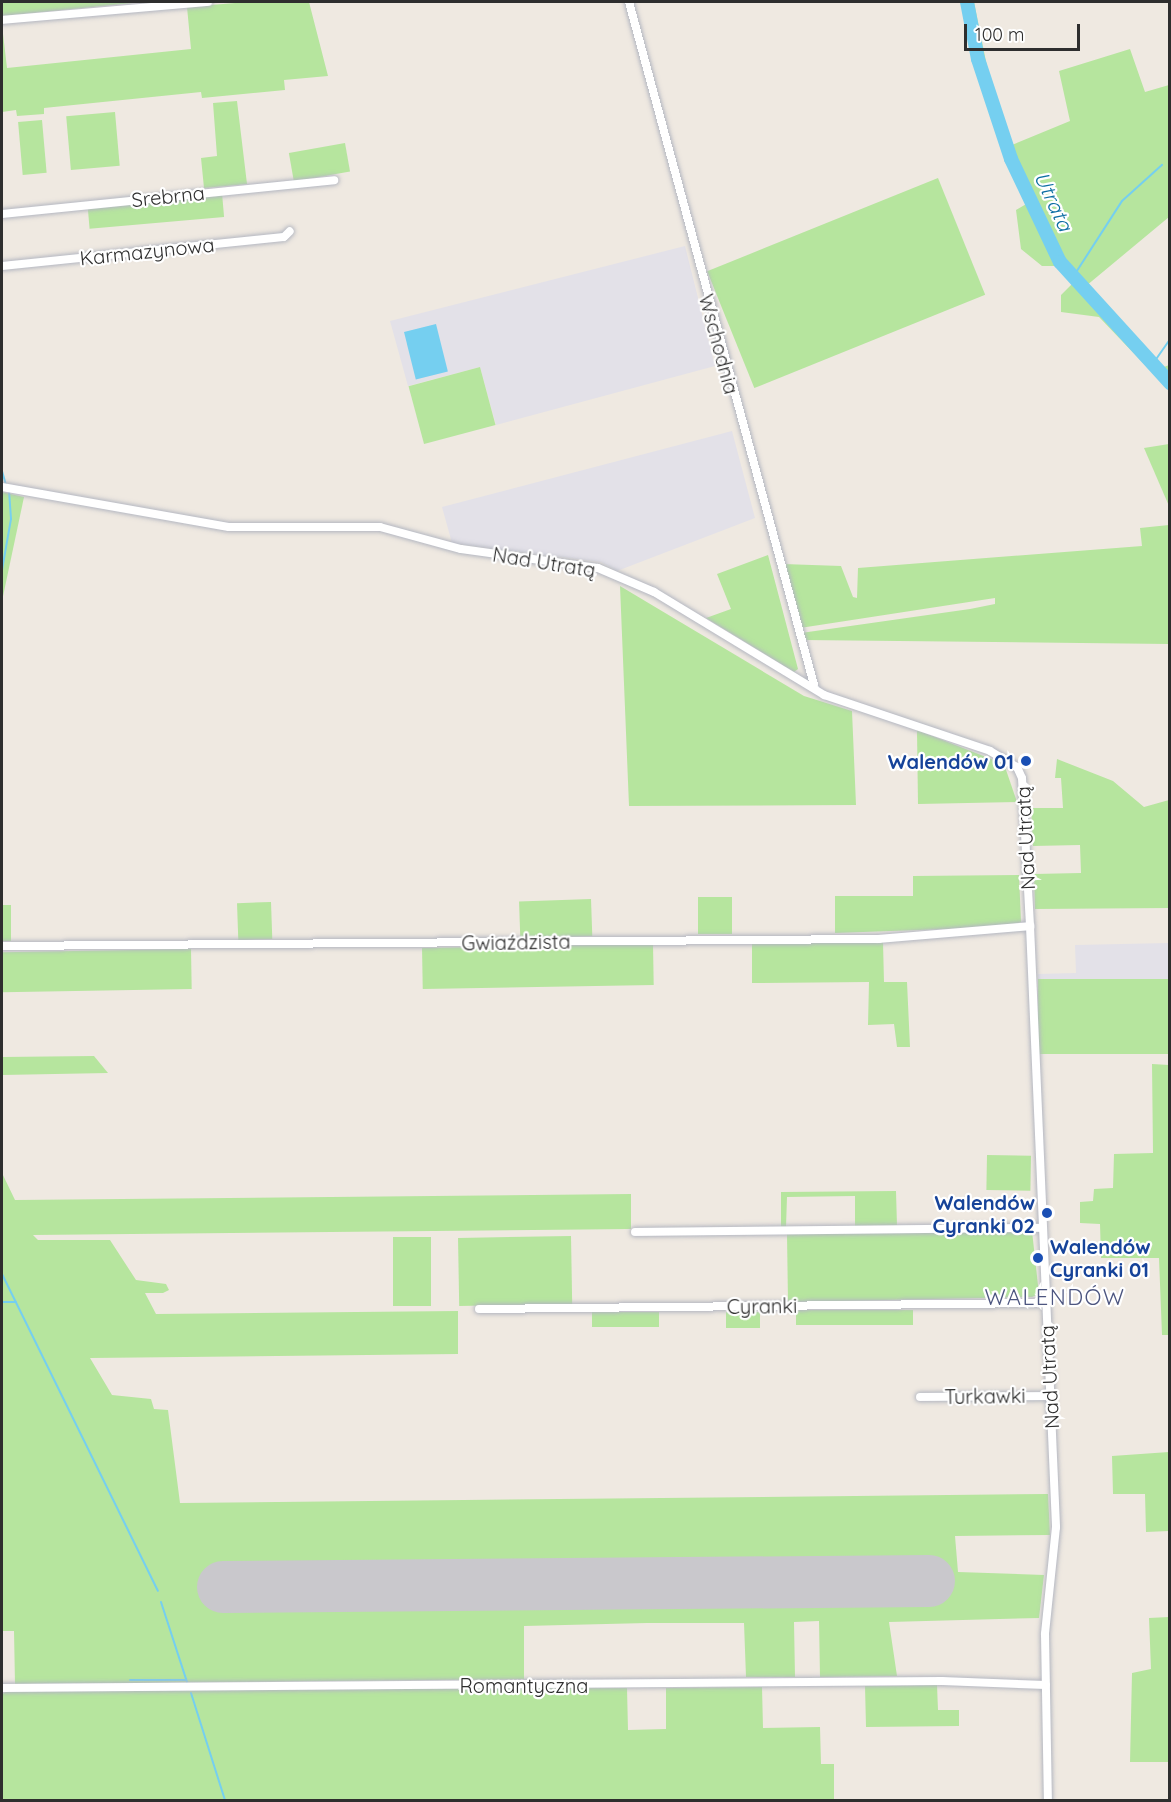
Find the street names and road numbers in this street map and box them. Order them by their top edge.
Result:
street label: Srebrna [130,180,206,212]
street label: Karmazynowa [78,232,216,270]
street label: Wschodnia [694,291,744,397]
street label: Nad Utratą [491,542,597,582]
street label: Nad Utratą [1010,786,1040,890]
street label: Gwiaździsta [461,929,571,955]
street label: Cyranki [727,1293,797,1319]
street label: Nad Utratą [1034,1325,1064,1429]
street label: Turkawki [944,1383,1026,1409]
street label: Romantyczna [460,1673,588,1697]

